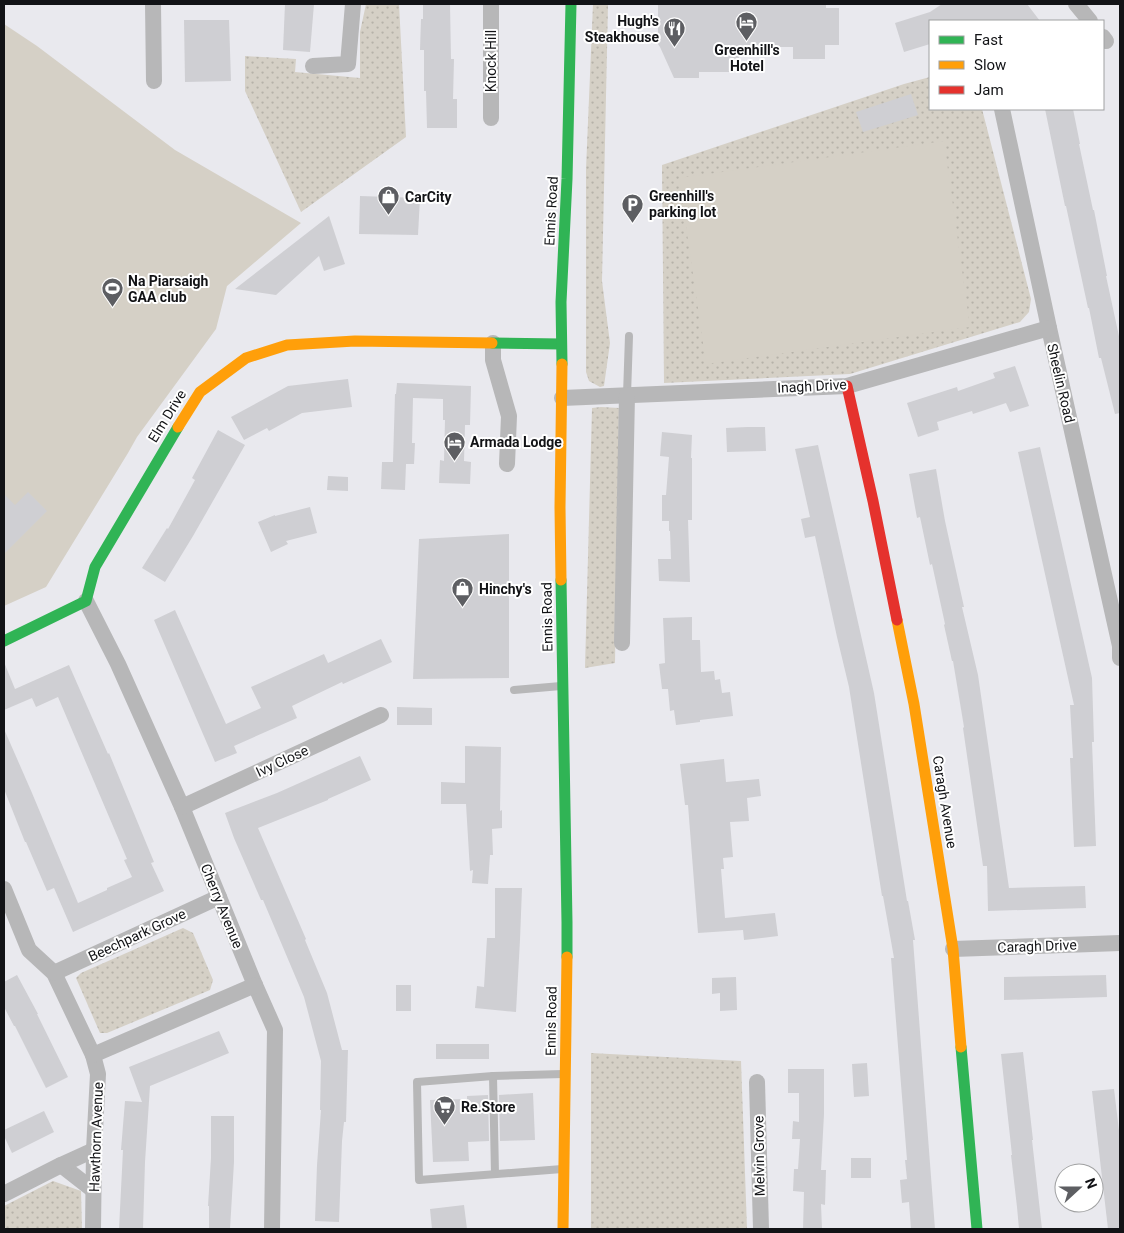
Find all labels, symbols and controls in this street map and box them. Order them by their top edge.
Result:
hotel icon: Greenhill's Hotel [735,10,759,41]
place label: Hugh's Steakhouse [585,13,659,45]
restaurant icon: Hugh's Steakhouse [663,17,687,48]
legend [929,20,1104,110]
street label: Knock Hill [483,30,499,92]
text: Fast [974,31,1003,49]
place label: Greenhill's Hotel [714,42,780,74]
text: Slow [974,56,1006,74]
text: Jam [974,81,1004,99]
street label: Ennis Road [541,176,561,246]
shop icon: CarCity [377,185,401,216]
place label: Greenhill's parking lot [649,188,717,220]
place label: CarCity [405,189,452,205]
parking icon: Greenhill's parking lot [621,192,645,223]
place label: Na Piarsaigh GAA club [128,273,209,305]
sports icon: Na Piarsaigh GAA club [100,277,124,308]
street label: Sheelin Road [1044,342,1078,424]
street label: Inagh Drive [777,376,847,396]
street label: Elm Drive [145,387,189,445]
hotel icon: Armada Lodge [442,430,466,461]
place label: Armada Lodge [470,434,562,450]
shop icon: Hinchy's [451,577,475,608]
place label: Hinchy's [479,581,532,597]
street label: Ennis Road [538,582,556,652]
street label: Ivy Close [253,742,311,780]
street label: Caragh Avenue [930,755,960,849]
street label: Cherry Avenue [198,861,246,951]
street label: Beechpark Grove [86,905,188,965]
street label: Caragh Drive [997,937,1077,955]
street label: Ennis Road [542,986,560,1056]
street label: Hawthorn Avenue [86,1082,106,1192]
supermarket icon: Re.Store [433,1095,457,1126]
place label: Re.Store [461,1099,516,1115]
street label: Melvin Grove [750,1116,768,1196]
north arrow [1054,1163,1104,1213]
text: N [1082,1176,1100,1191]

